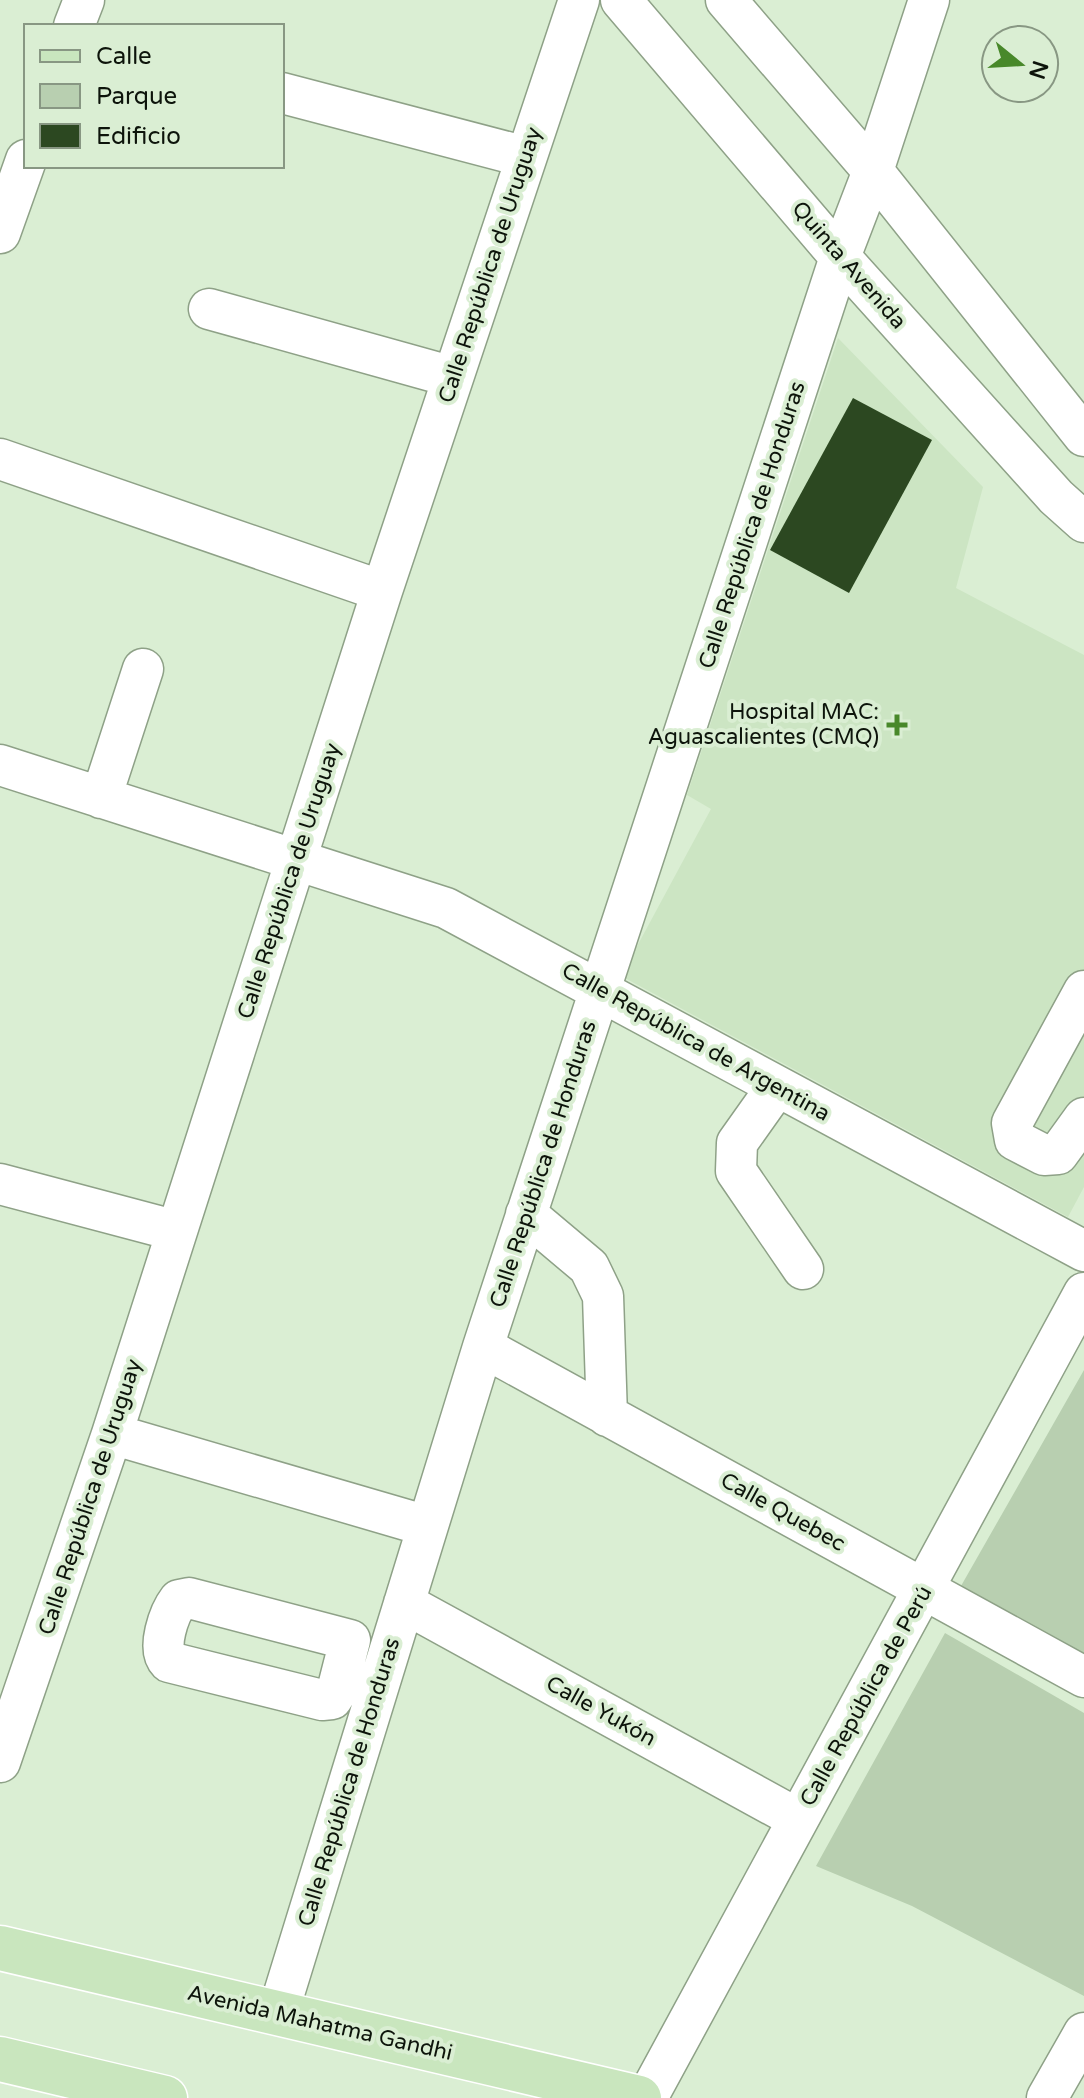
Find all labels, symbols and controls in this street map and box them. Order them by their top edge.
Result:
legend [24,24,284,168]
north arrow [980,24,1060,104]
text: Calle [96,42,152,71]
text: N [1023,57,1053,82]
text: Parque [96,82,177,111]
text: Edificio [96,122,181,151]
street label: Calle República de Uruguay [433,124,547,406]
street label: Quinta Avenida [786,196,912,334]
street label: Calle República de Honduras [693,378,811,672]
place label: Hospital MAC: Aguascalientes (CMQ) [648,699,879,750]
marker: Hospital MAC: Aguascalientes (CMQ) [886,714,908,736]
street label: Calle República de Uruguay [232,740,346,1022]
street label: Calle República de Argentina [557,957,835,1127]
street label: Calle República de Honduras [484,1017,602,1311]
street label: Calle República de Uruguay [33,1356,147,1638]
street label: Calle Quebec [716,1467,850,1557]
street label: Calle República de Perú [795,1581,937,1811]
street label: Calle República de Honduras [293,1634,405,1930]
street label: Calle Yukón [542,1670,660,1752]
street label: Avenida Mahatma Gandhi [185,1980,455,2066]

